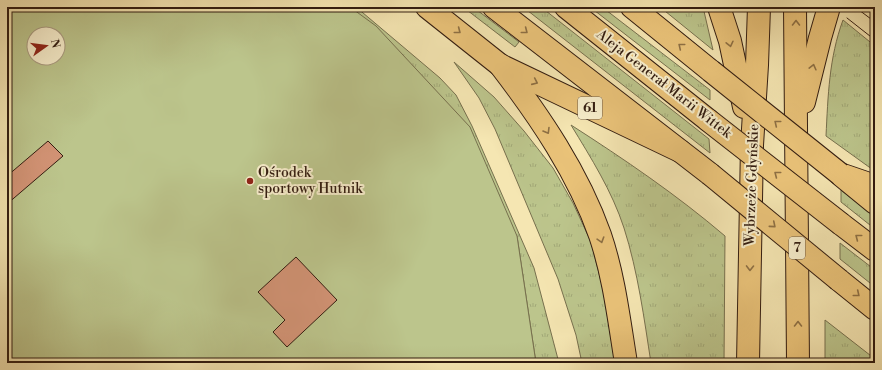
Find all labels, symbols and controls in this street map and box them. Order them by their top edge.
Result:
one-way arrow [792,20,800,26]
street label: Aleja Generał Marii Wittek [592,25,736,143]
north arrow [26,26,66,66]
one-way arrow [520,26,527,33]
one-way arrow [453,27,460,34]
text: N [47,38,63,50]
one-way arrow [726,41,734,48]
one-way arrow [678,44,685,51]
one-way arrow [808,64,817,71]
one-way arrow [531,77,539,85]
road number: 61 [578,97,602,119]
one-way arrow [774,121,781,128]
street label: Wybrzeże Gdyńskie [741,124,763,247]
one-way arrow [542,127,549,134]
place label: Ośrodek sportowy Hutnik [258,164,363,198]
one-way arrow [775,171,782,178]
marker: Ośrodek sportowy Hutnik [245,176,255,186]
one-way arrow [768,221,775,228]
one-way arrow [855,235,862,242]
one-way arrow [596,237,605,244]
road number: 7 [789,237,805,259]
one-way arrow [746,265,754,271]
one-way arrow [852,289,859,296]
one-way arrow [794,321,802,327]

